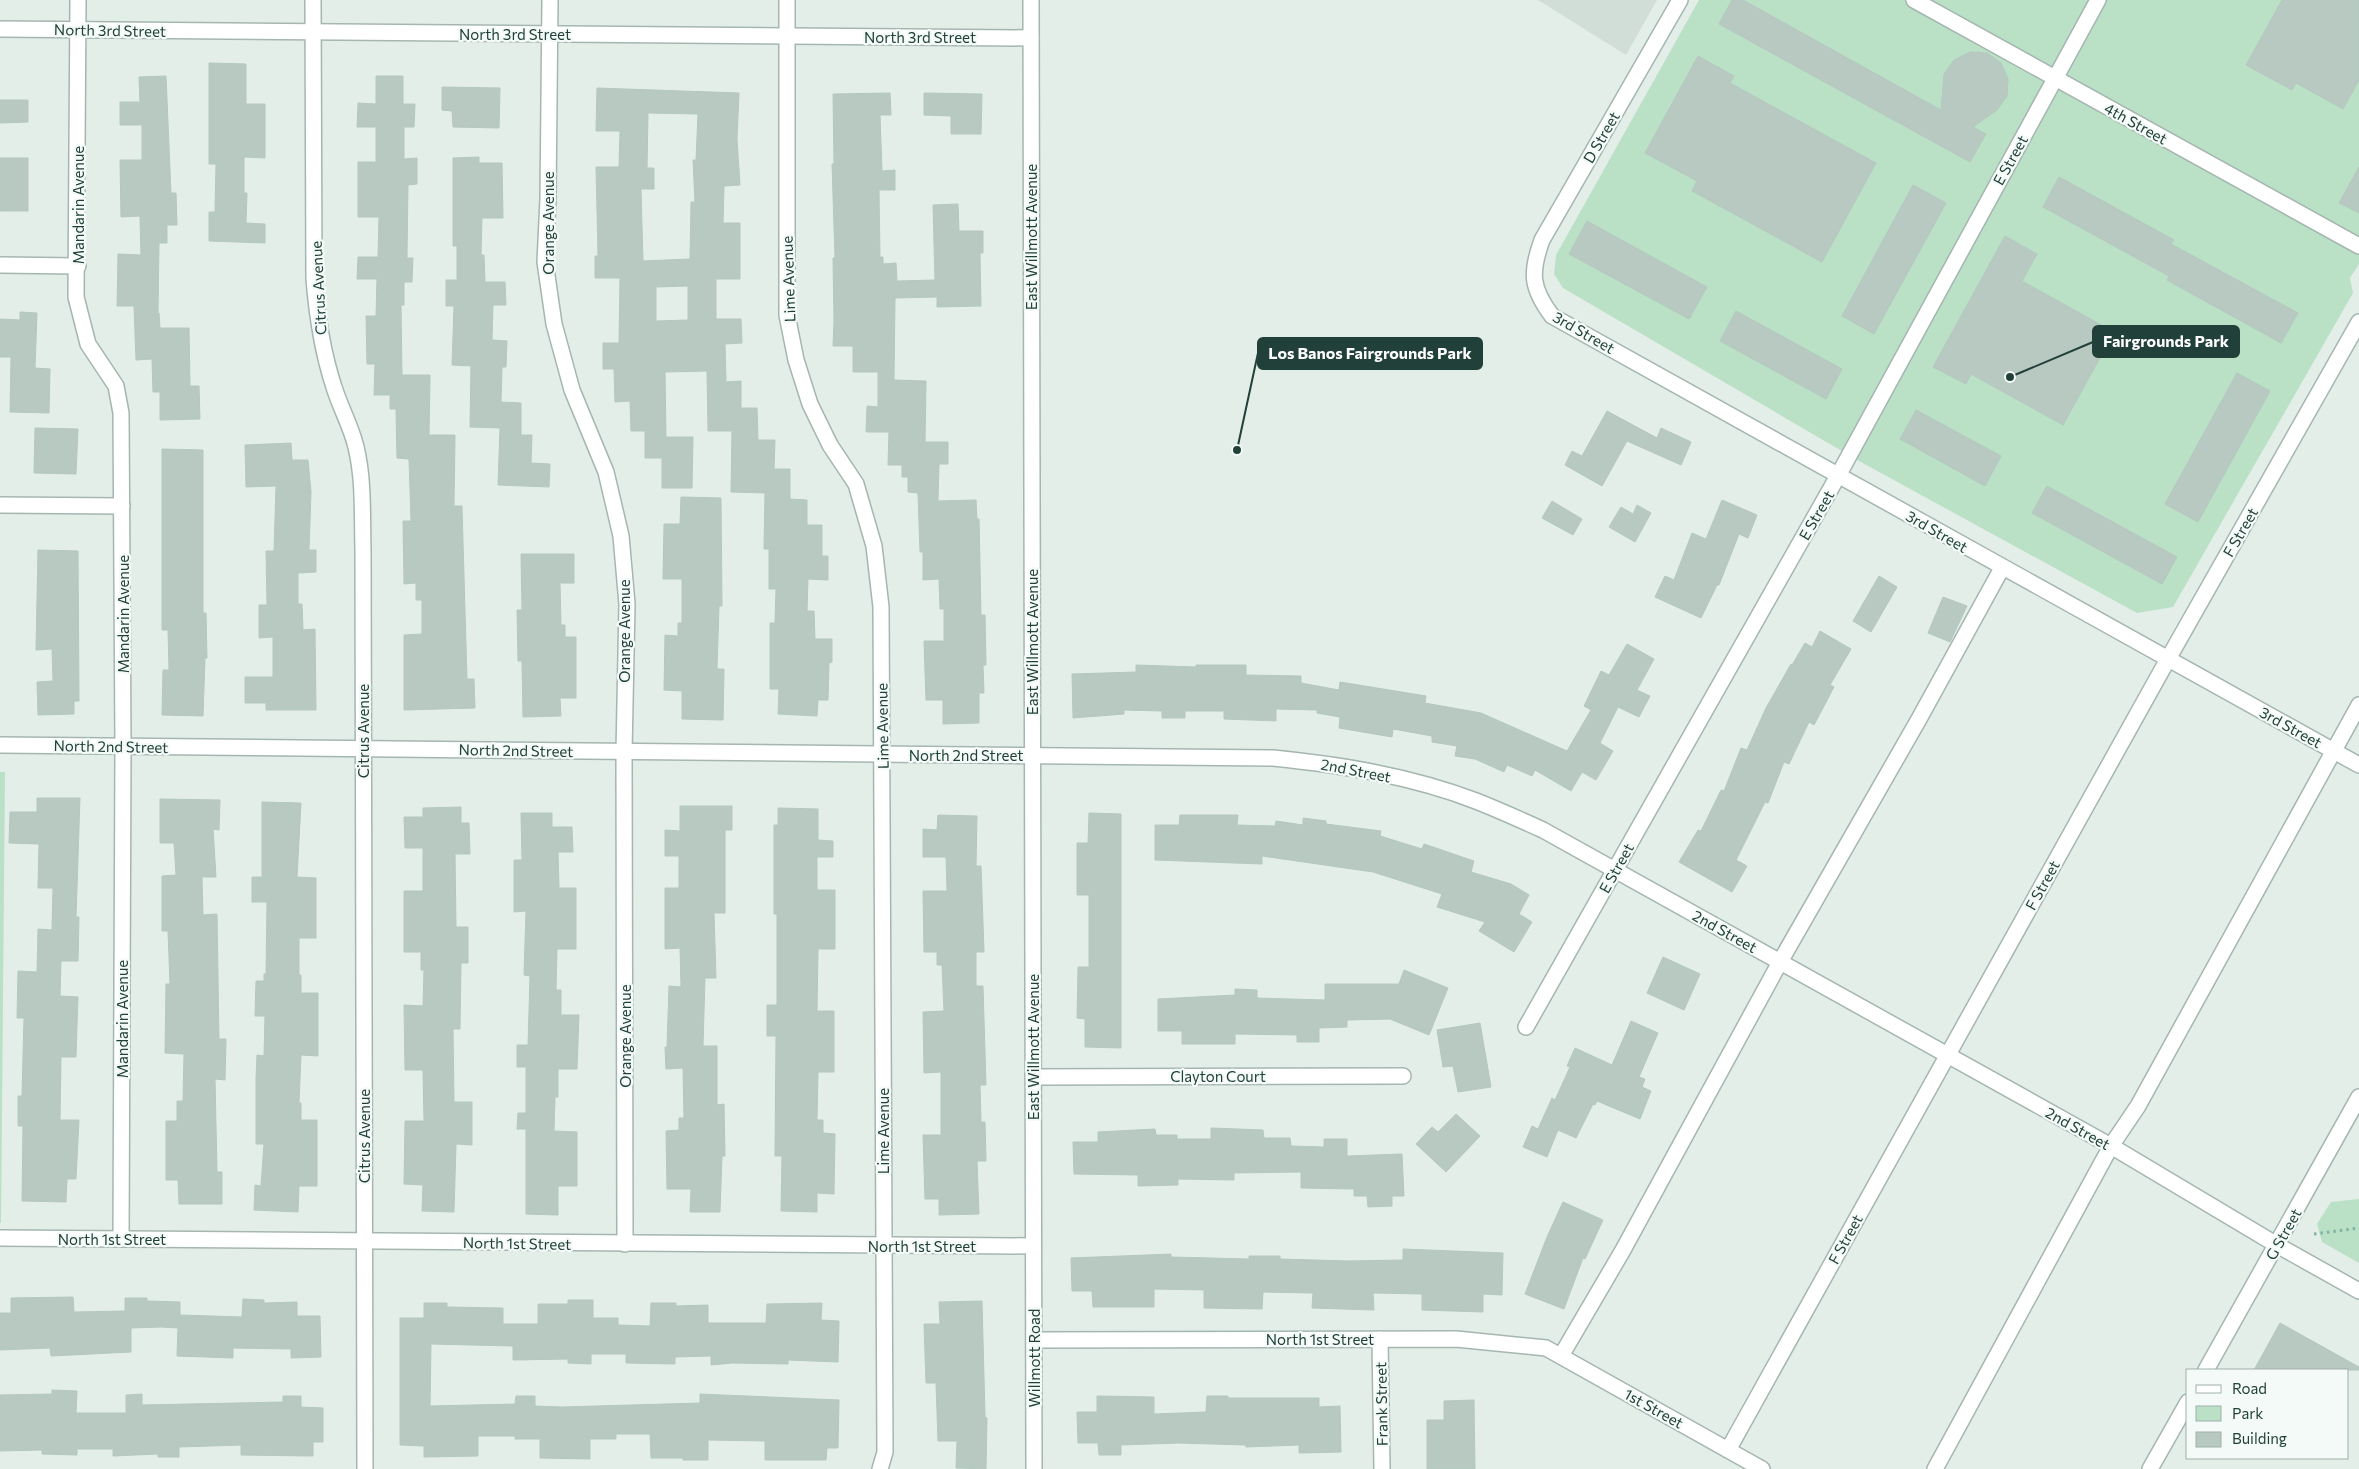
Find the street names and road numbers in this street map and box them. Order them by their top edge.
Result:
street label: North 3rd Street [54,20,166,40]
street label: North 3rd Street [459,25,571,43]
street label: North 3rd Street [864,28,976,46]
street label: 4th Street [2101,98,2171,148]
street label: D Street [1579,108,1623,166]
street label: E Street [1989,132,2031,188]
street label: Mandarin Avenue [69,146,87,264]
street label: East Willmott Avenue [1022,164,1040,310]
street label: Orange Avenue [539,171,557,275]
street label: Lime Avenue [777,235,799,322]
street label: Citrus Avenue [307,240,329,336]
street label: 3rd Street [1550,307,1618,357]
street label: E Street [1795,487,1837,543]
street label: F Street [2219,504,2261,560]
street label: 3rd Street [1903,506,1971,556]
street label: Mandarin Avenue [114,555,132,673]
street label: East Willmott Avenue [1023,569,1041,715]
street label: Orange Avenue [615,579,633,683]
street label: Lime Avenue [872,683,892,769]
street label: Citrus Avenue [354,684,372,778]
street label: 3rd Street [2257,703,2325,751]
street label: North 2nd Street [53,736,169,756]
street label: North 2nd Street [458,740,574,760]
street label: North 2nd Street [909,746,1023,764]
street label: 2nd Street [1320,754,1392,786]
street label: E Street [1595,840,1637,896]
street label: F Street [2021,857,2063,913]
street label: 2nd Street [1690,906,1760,956]
street label: Mandarin Avenue [113,960,131,1078]
street label: East Willmott Avenue [1024,974,1042,1120]
street label: Orange Avenue [616,984,634,1088]
street label: Clayton Court [1170,1067,1266,1085]
street label: Lime Avenue [874,1088,892,1174]
street label: Citrus Avenue [355,1089,373,1183]
street label: 2nd Street [2043,1103,2113,1153]
street label: G Street [2261,1205,2305,1263]
street label: F Street [1824,1211,1866,1267]
street label: North 1st Street [58,1230,166,1248]
street label: North 1st Street [463,1233,571,1253]
street label: North 1st Street [868,1237,976,1255]
street label: Willmott Road [1025,1309,1043,1407]
street label: North 1st Street [1266,1330,1374,1348]
street label: Frank Street [1371,1362,1391,1446]
street label: 1st Street [1621,1384,1687,1432]

